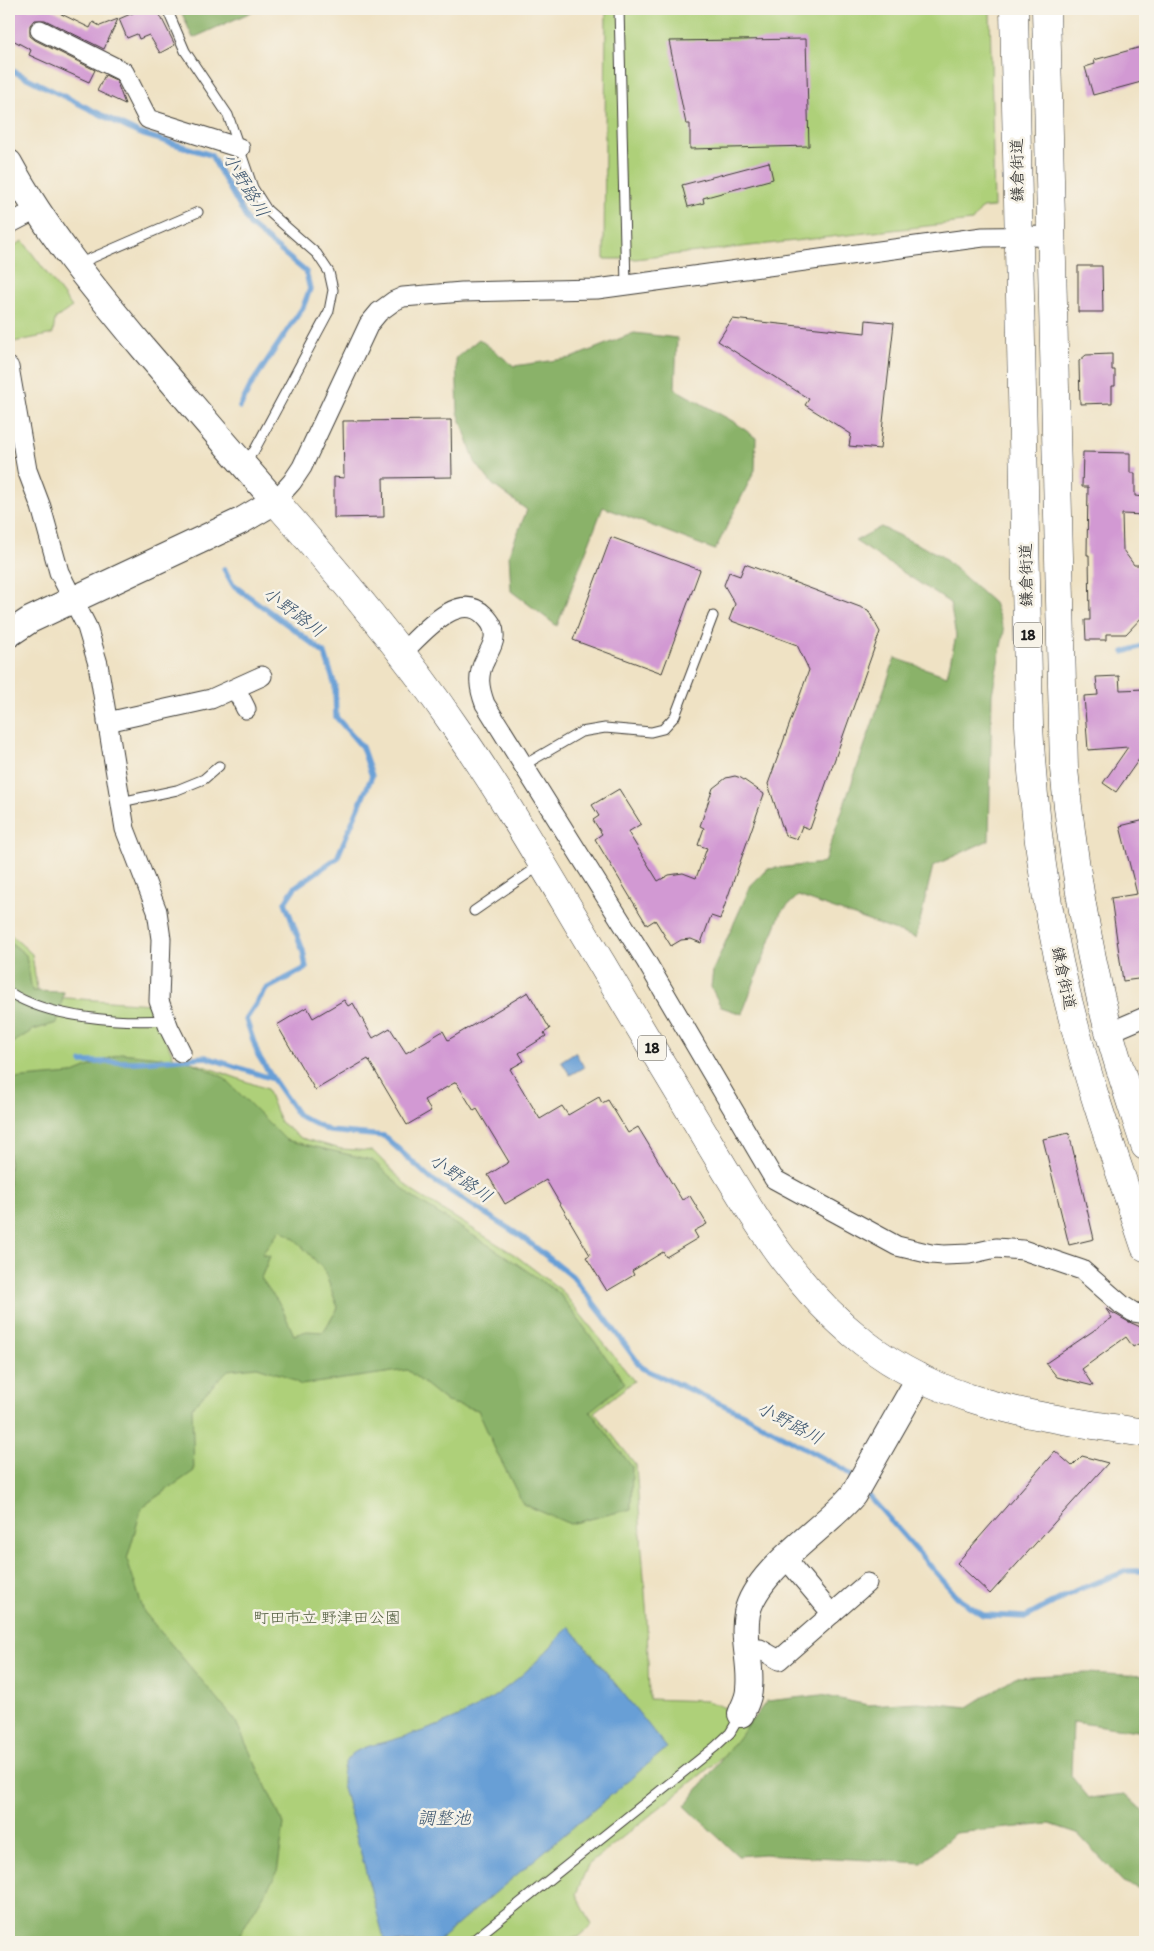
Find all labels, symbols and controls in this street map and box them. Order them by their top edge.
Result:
street label: 鎌倉街道 [1007,138,1027,202]
water label: 小野路川 [218,148,274,222]
street label: 鎌倉街道 [1016,543,1036,607]
water label: 小野路川 [259,582,329,642]
road number: 18 [1014,622,1042,648]
street label: 鎌倉街道 [1048,945,1080,1011]
road number: 18 [638,1036,666,1060]
water label: 小野路川 [425,1148,497,1208]
water label: 小野路川 [753,1396,827,1450]
park label: 町田市立 野津田公園 [253,1608,401,1627]
water label: 調整池 [417,1807,472,1829]

